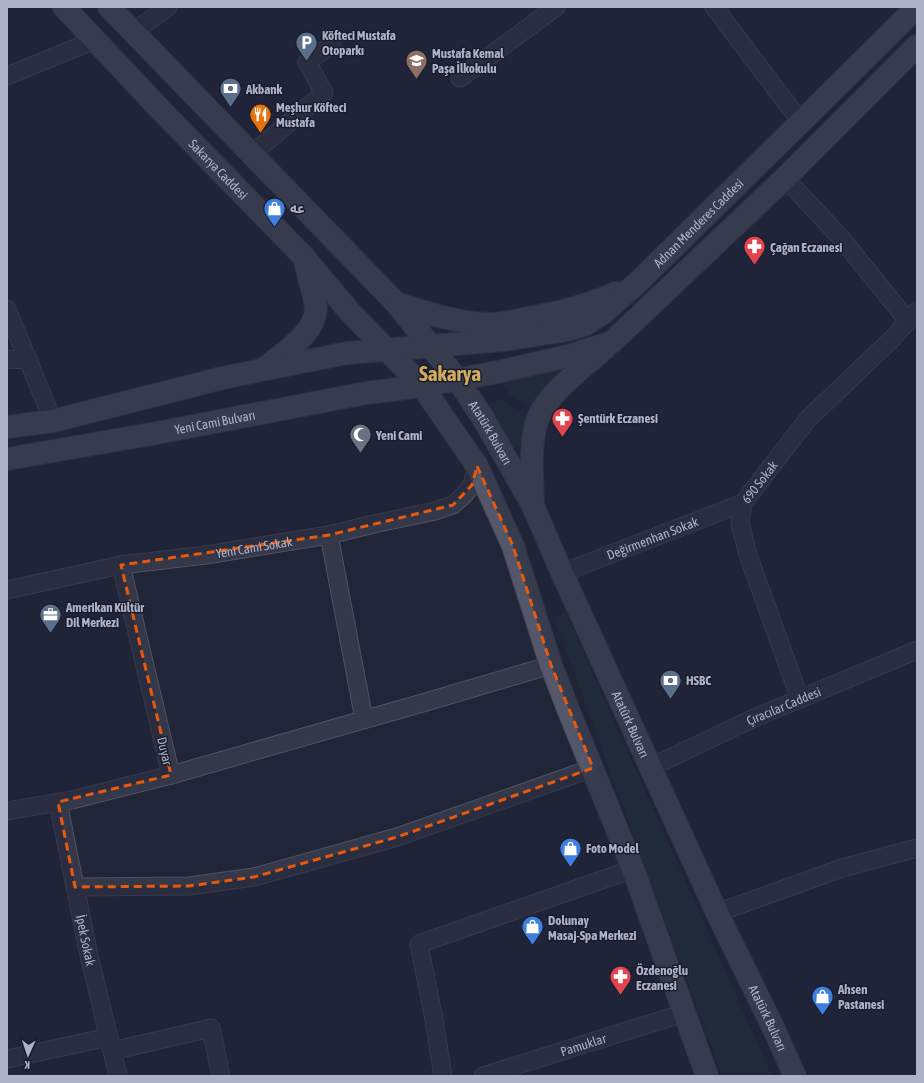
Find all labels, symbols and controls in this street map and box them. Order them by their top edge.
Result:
place label: Köfteci Mustafa Otoparkı [322,28,396,58]
parking icon: Köfteci Mustafa Otoparkı [294,29,320,62]
place label: Mustafa Kemal Paşa İlkokulu [432,46,504,76]
school or university icon: Mustafa Kemal Paşa İlkokulu [403,47,429,80]
bank icon: Akbank [218,76,244,109]
place label: Akbank [245,82,283,97]
place label: Meşhur Köfteci Mustafa [276,100,346,130]
restaurant icon: Meşhur Köfteci Mustafa [248,101,274,134]
street label: Sakarya Caddesi [186,136,251,203]
street label: Adnan Menderes Caddesi [651,176,747,271]
shop icon: عه [261,195,287,228]
place label: عه [290,201,304,216]
pharmacy icon: Çağan Eczanesi [741,234,767,267]
place label: Çağan Eczanesi [770,240,842,255]
district label: Sakarya [419,361,481,385]
street label: Atatürk Bulvarı [466,398,515,467]
pharmacy icon: Şentürk Eczanesi [550,405,576,438]
street label: Yeni Cami Bulvarı [173,407,256,438]
place label: Şentürk Eczanesi [578,411,658,426]
mosque icon: Yeni Cami [348,422,374,455]
place label: Yeni Cami [375,428,422,443]
street label: 690 Sokak [739,458,781,506]
street label: Değirmenhan Sokak [605,514,701,563]
street label: Yeni Cami Sokak [215,534,294,561]
place label: Amerikan Kültür Dil Merkezi [65,600,145,630]
office icon: Amerikan Kültür Dil Merkezi [38,601,64,634]
bank icon: HSBC [657,667,683,700]
place label: HSBC [686,673,711,688]
street label: Çıracılar Caddesi [744,684,823,729]
street label: Atatürk Bulvarı [609,689,652,760]
street label: Duyar [154,735,175,767]
shop icon: Foto Model [558,835,584,868]
place label: Foto Model [586,841,639,856]
street label: İpek Sokak [73,913,98,968]
place label: Dolunay Masaj-Spa Merkezi [548,913,637,943]
shop icon: Dolunay Masaj-Spa Merkezi [520,914,546,947]
place label: Özdenoğlu Eczanesi [636,963,688,993]
pharmacy icon: Özdenoğlu Eczanesi [607,964,633,997]
street label: Atatürk Bulvarı [745,982,790,1053]
place label: Ahsen Pastanesi [837,982,884,1012]
shop icon: Ahsen Pastanesi [809,983,835,1016]
street label: Pamuklar [559,1031,608,1059]
north arrow [8,1035,48,1075]
text: K [24,1059,30,1071]

